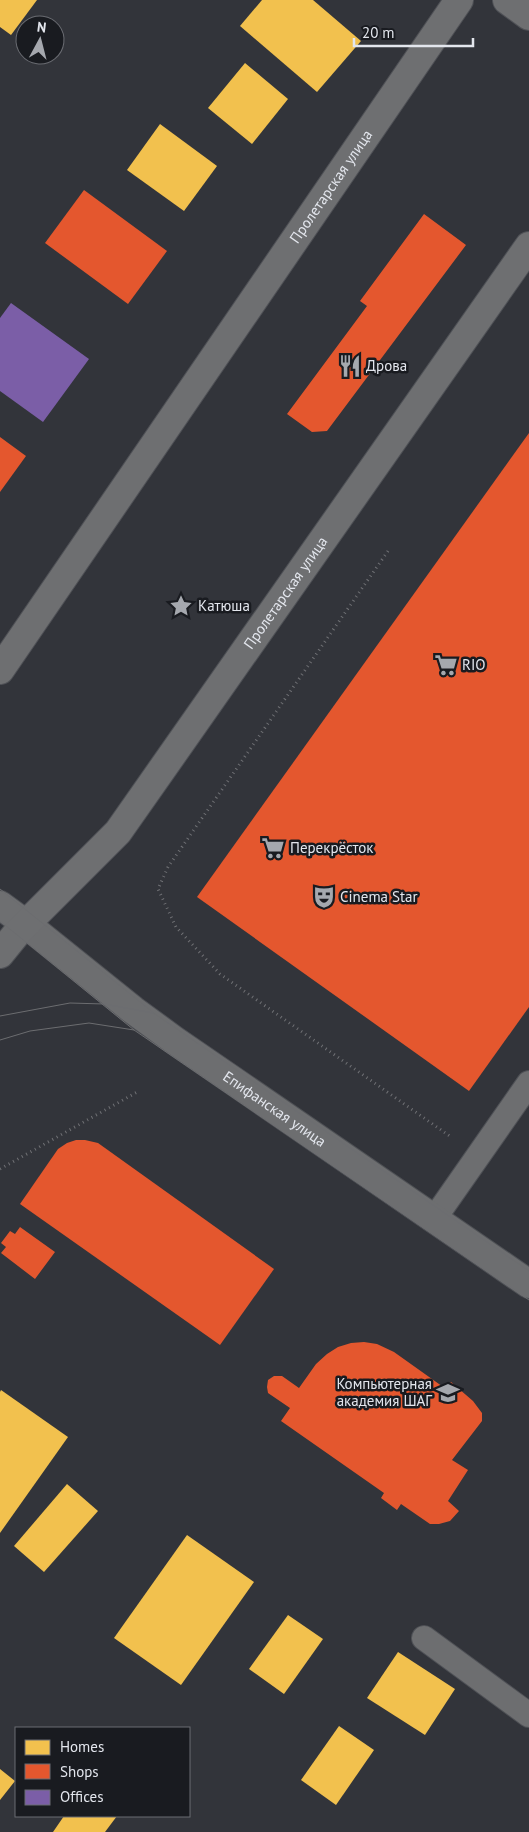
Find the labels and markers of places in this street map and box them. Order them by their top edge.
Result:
restaurant icon: Дрова [337,353,363,379]
place label: Дрова [366,356,407,375]
place icon: Катюша [168,593,194,619]
place label: Катюша [198,596,250,615]
supermarket icon: RIO [433,652,459,678]
place label: RIO [462,655,486,674]
supermarket icon: Перекрёсток [260,835,286,861]
place label: Перекрёсток [290,838,374,857]
theatre icon: Cinema Star [311,884,337,910]
place label: Cinema Star [340,887,418,906]
place label: Компьютерная академия ШАГ [336,1374,432,1410]
school or university icon: Компьютерная академия ШАГ [435,1380,461,1406]

